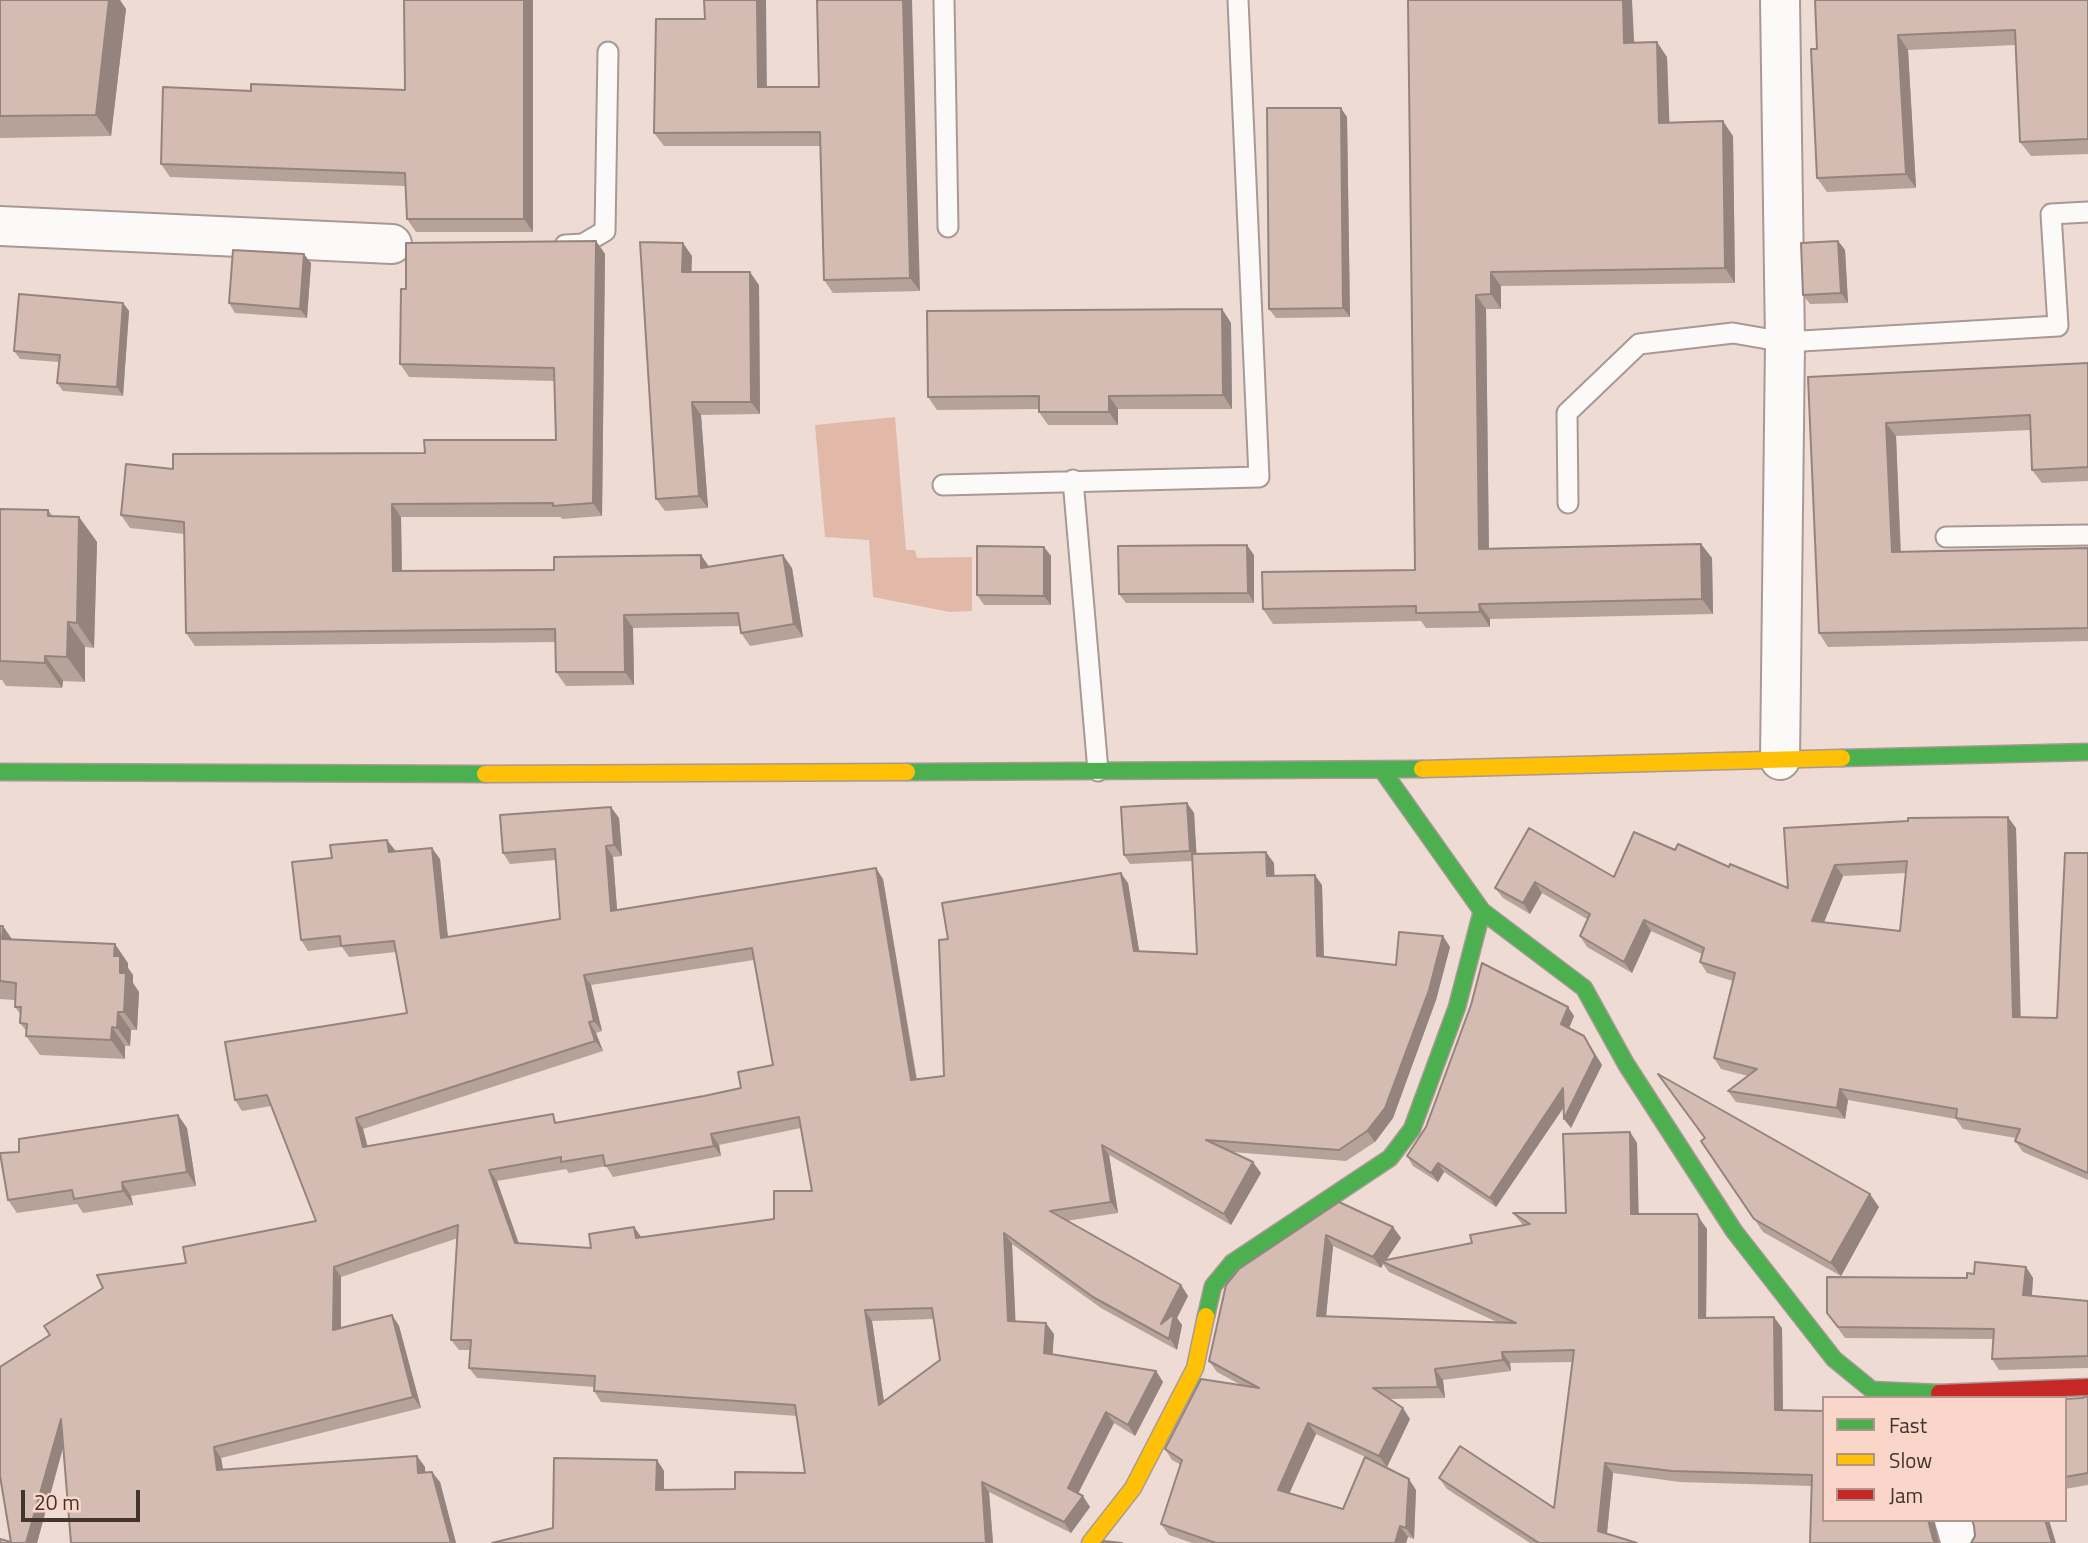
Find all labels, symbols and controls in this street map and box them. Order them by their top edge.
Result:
legend [1822,1396,2067,1522]
text: Fast [1889,1409,1927,1441]
text: Slow [1889,1444,1932,1476]
scale bar [24,1476,144,1520]
text: Jam [1889,1479,1923,1511]
text: 20 m [34,1486,80,1518]

